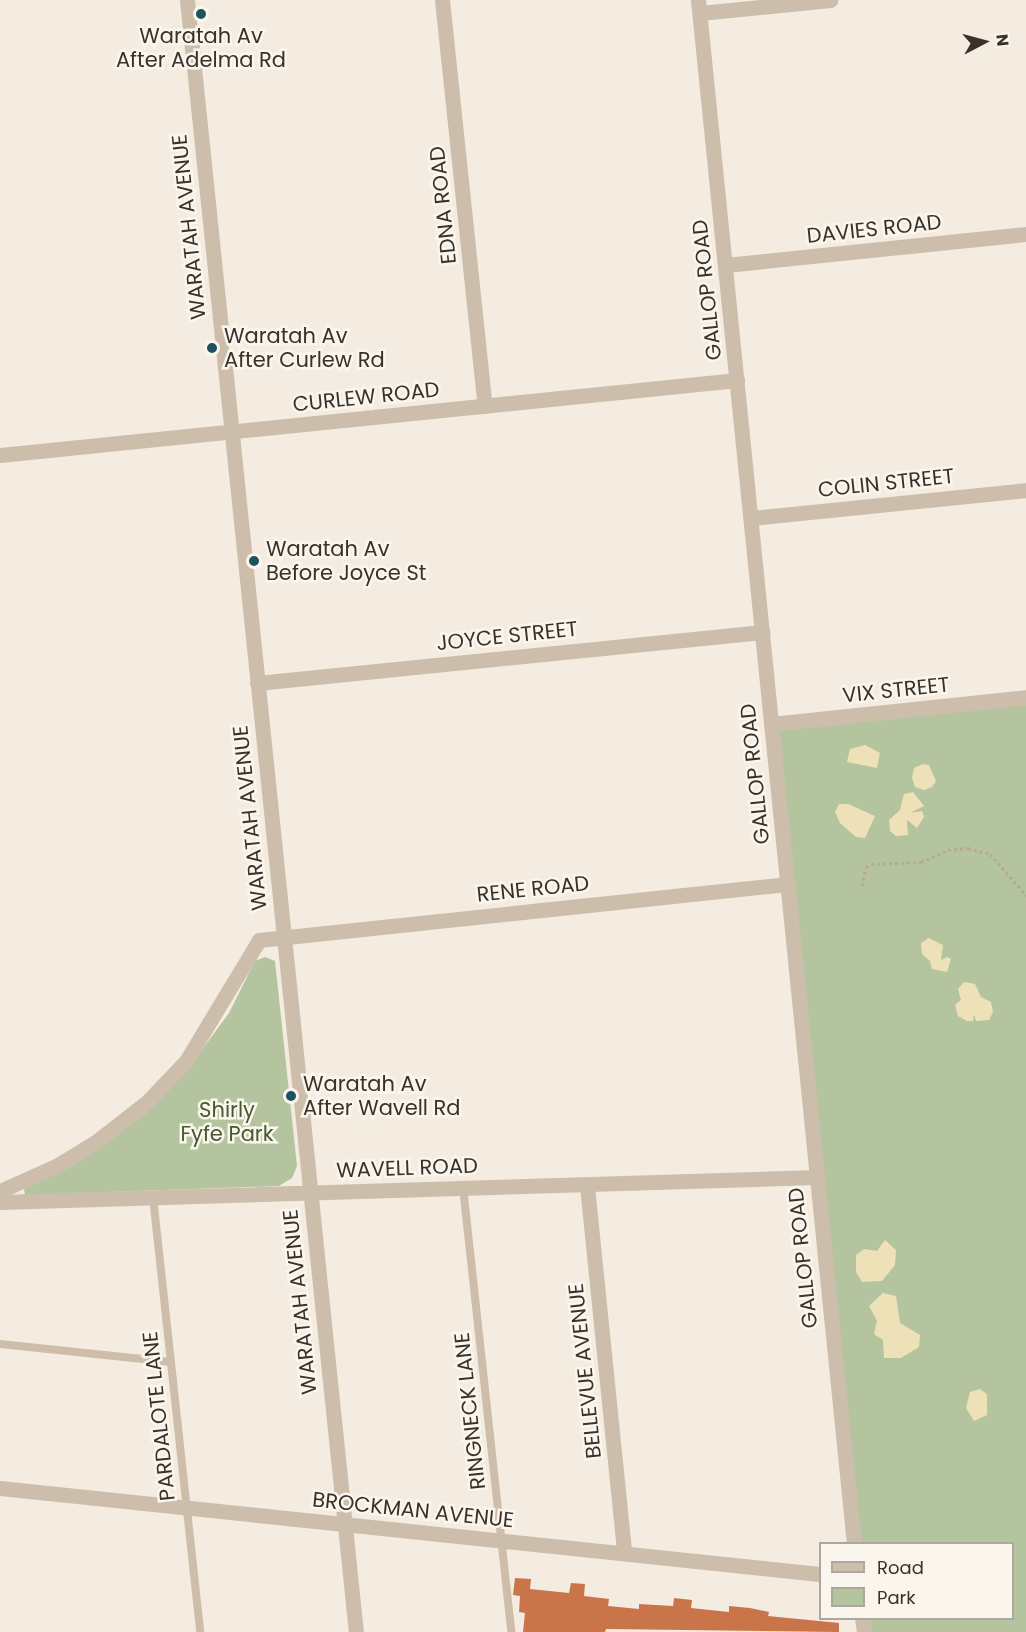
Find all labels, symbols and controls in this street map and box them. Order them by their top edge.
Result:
marker: Waratah Av After Adelma Rd [194,7,208,21]
north arrow [954,12,1014,72]
place label: Waratah Av After Adelma Rd [116,23,286,73]
text: N [990,33,1014,47]
street label: WARATAH AVENUE [167,133,211,321]
street label: EDNA ROAD [424,145,462,265]
street label: DAVIES ROAD [805,209,943,249]
street label: GALLOP ROAD [687,218,727,362]
place label: Waratah Av After Curlew Rd [224,323,385,373]
marker: Waratah Av After Curlew Rd [205,341,219,355]
street label: CURLEW ROAD [291,377,441,417]
street label: COLIN STREET [817,463,955,503]
place label: Waratah Av Before Joyce St [266,536,426,586]
marker: Waratah Av Before Joyce St [247,554,261,568]
street label: JOYCE STREET [435,616,579,656]
street label: VIX STREET [841,672,951,708]
street label: GALLOP ROAD [735,702,775,846]
street label: WARATAH AVENUE [228,724,272,912]
street label: RENE ROAD [476,871,590,907]
place label: Waratah Av After Wavell Rd [303,1071,461,1121]
marker: Waratah Av After Wavell Rd [284,1089,298,1103]
park label: Shirly Fyfe Park [181,1097,273,1147]
street label: WAVELL ROAD [336,1153,478,1183]
street label: GALLOP ROAD [783,1186,823,1330]
street label: WARATAH AVENUE [278,1208,322,1396]
street label: BELLEVUE AVENUE [563,1282,607,1460]
street label: PARDALOTE LANE [138,1330,180,1502]
street label: RINGNECK LANE [449,1331,491,1491]
street label: BROCKMAN AVENUE [311,1487,515,1533]
legend [819,1542,1014,1620]
text: Road [877,1555,924,1580]
text: Park [877,1585,916,1610]

